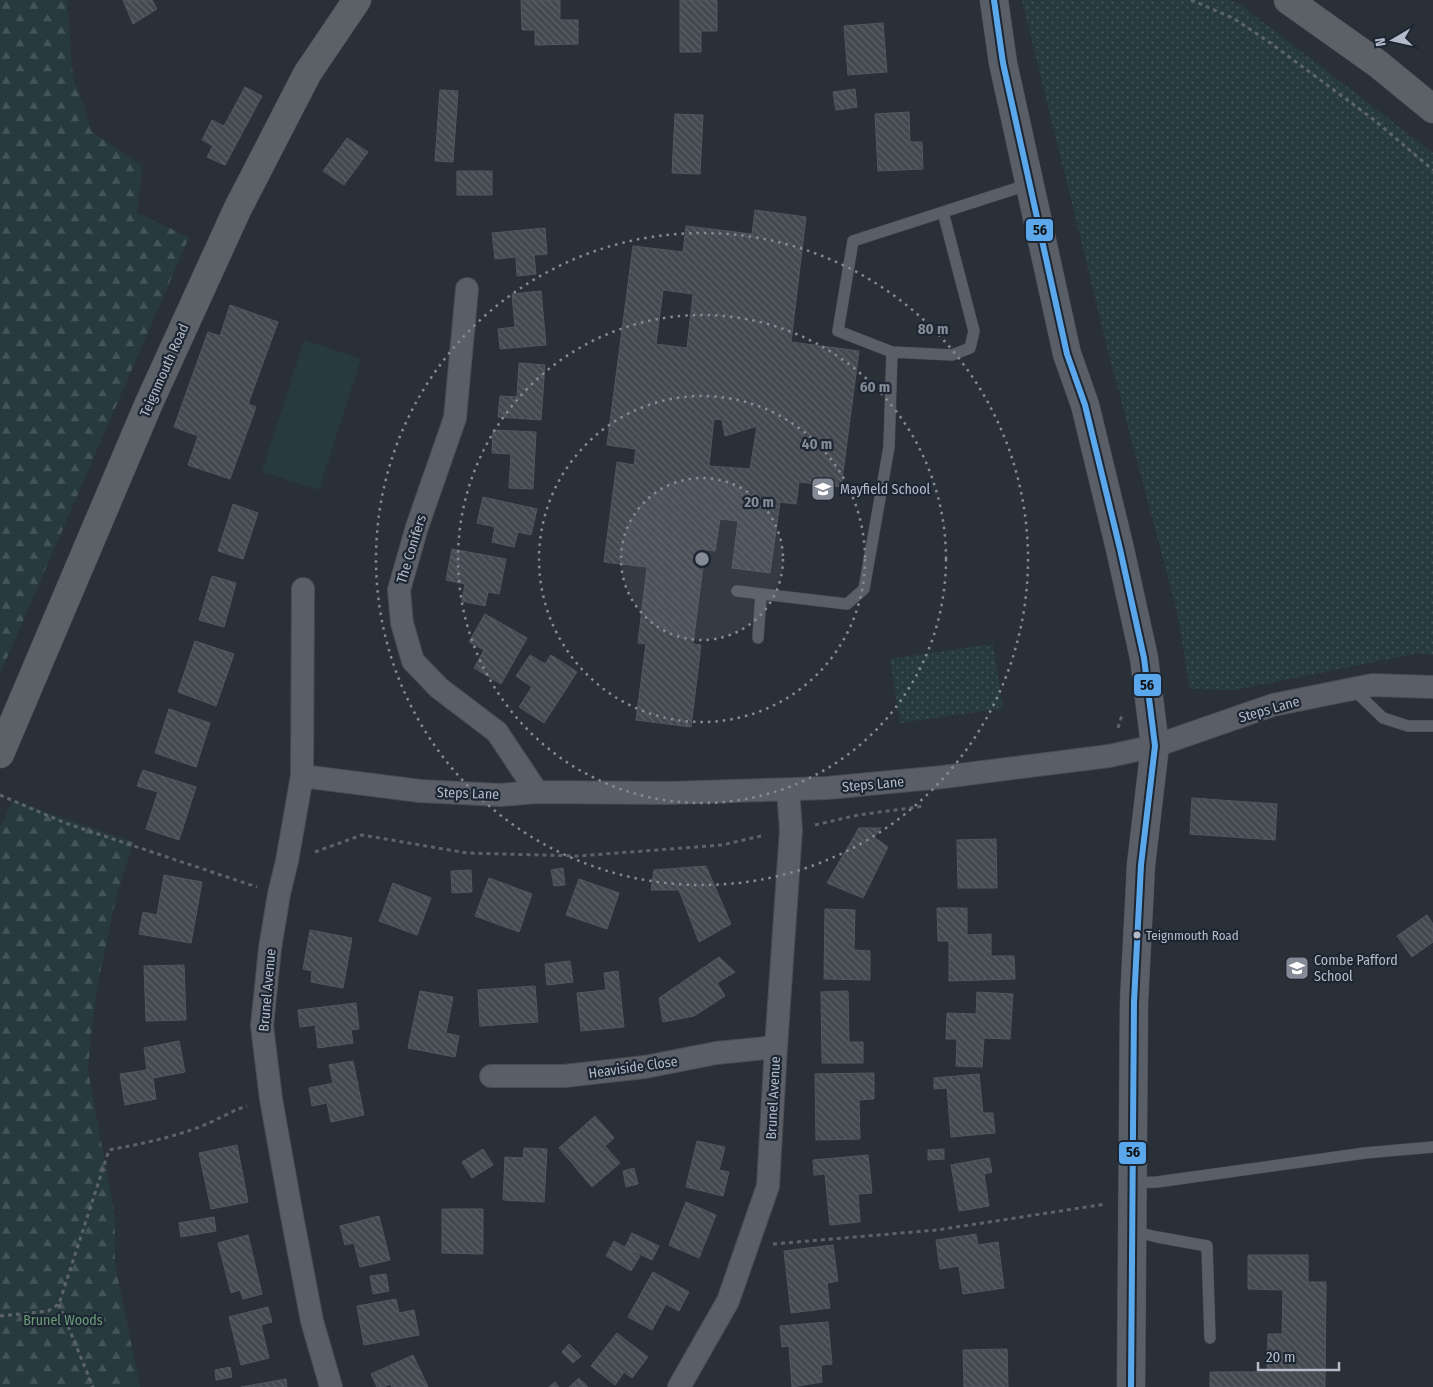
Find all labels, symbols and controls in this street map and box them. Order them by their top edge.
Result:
north arrow [1368,15,1418,65]
text: N [1372,36,1390,47]
line badge: 56 [1025,218,1054,242]
text: 56 [1033,222,1047,239]
text: 80 m [918,320,948,338]
street label: Teignmouth Road [136,321,193,419]
text: 60 m [860,378,890,396]
text: 40 m [802,435,832,453]
school or university icon: Mayfield School [810,476,836,502]
place label: Mayfield School [840,481,931,498]
text: 20 m [743,493,774,511]
street label: The Conifers [393,513,430,586]
centre of rings [693,550,711,568]
line badge: 56 [1133,673,1162,697]
text: 56 [1140,677,1154,694]
street label: Steps Lane [1237,693,1301,726]
street label: Steps Lane [841,773,905,796]
street label: Steps Lane [437,784,499,803]
place label: Teignmouth Road [1146,928,1239,943]
marker: Teignmouth Road [1132,930,1142,940]
street label: Brunel Avenue [255,948,280,1032]
place label: Combe Pafford School [1314,952,1398,985]
school or university icon: Combe Pafford School [1284,955,1310,981]
street label: Heaviside Close [587,1053,679,1082]
street label: Brunel Avenue [763,1056,784,1140]
line badge: 56 [1118,1141,1147,1165]
text: 56 [1126,1144,1140,1161]
park label: Brunel Woods [23,1312,103,1329]
scale bar [1258,1340,1339,1372]
text: 20 m [1266,1348,1296,1366]

